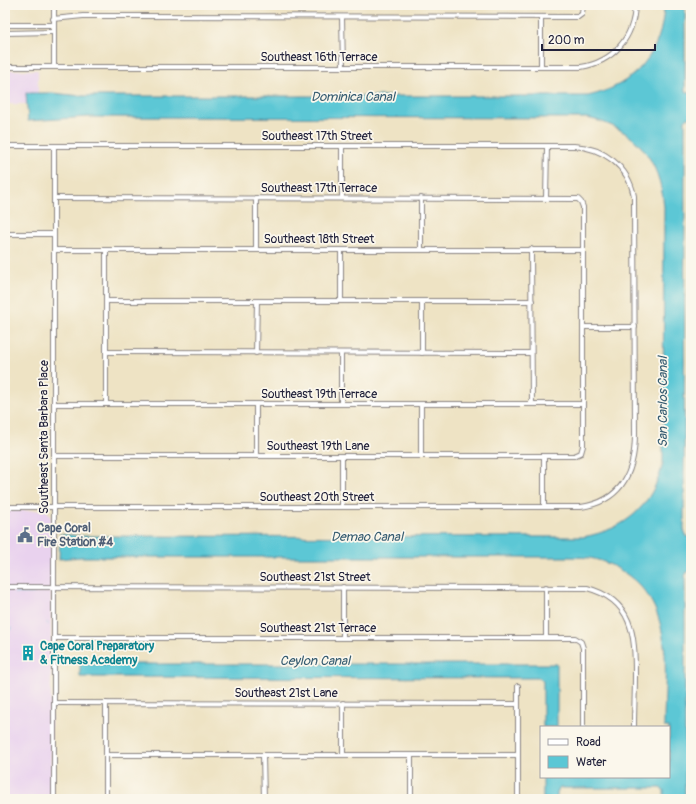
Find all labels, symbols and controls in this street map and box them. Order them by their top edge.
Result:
scale bar [542,26,655,52]
text: 200 m [548,33,585,48]
street label: Southeast 16th Terrace [260,50,378,65]
water label: Dominica Canal [311,89,397,105]
street label: Southeast 17th Street [262,129,373,144]
street label: Southeast 17th Terrace [261,181,377,196]
street label: Southeast 18th Street [264,232,374,247]
water label: San Carlos Canal [655,355,671,448]
street label: Southeast Santa Barbara Place [37,360,52,514]
street label: Southeast 19th Terrace [261,387,377,402]
street label: Southeast 19th Lane [267,439,370,454]
street label: Southeast 20th Street [260,490,375,505]
place label: Cape Coral Fire Station #4 [37,521,113,550]
public building icon: Cape Coral Fire Station #4 [16,526,34,544]
water label: Demao Canal [331,529,405,545]
street label: Southeast 21st Street [260,570,371,585]
street label: Southeast 21st Terrace [260,621,376,636]
place label: Cape Coral Preparatory & Fitness Academy [40,639,155,668]
building icon: Cape Coral Preparatory & Fitness Academy [19,644,37,662]
water label: Ceylon Canal [280,653,352,669]
street label: Southeast 21st Lane [234,686,338,701]
legend [540,726,670,778]
text: Road [576,735,601,750]
text: Water [576,755,607,770]

